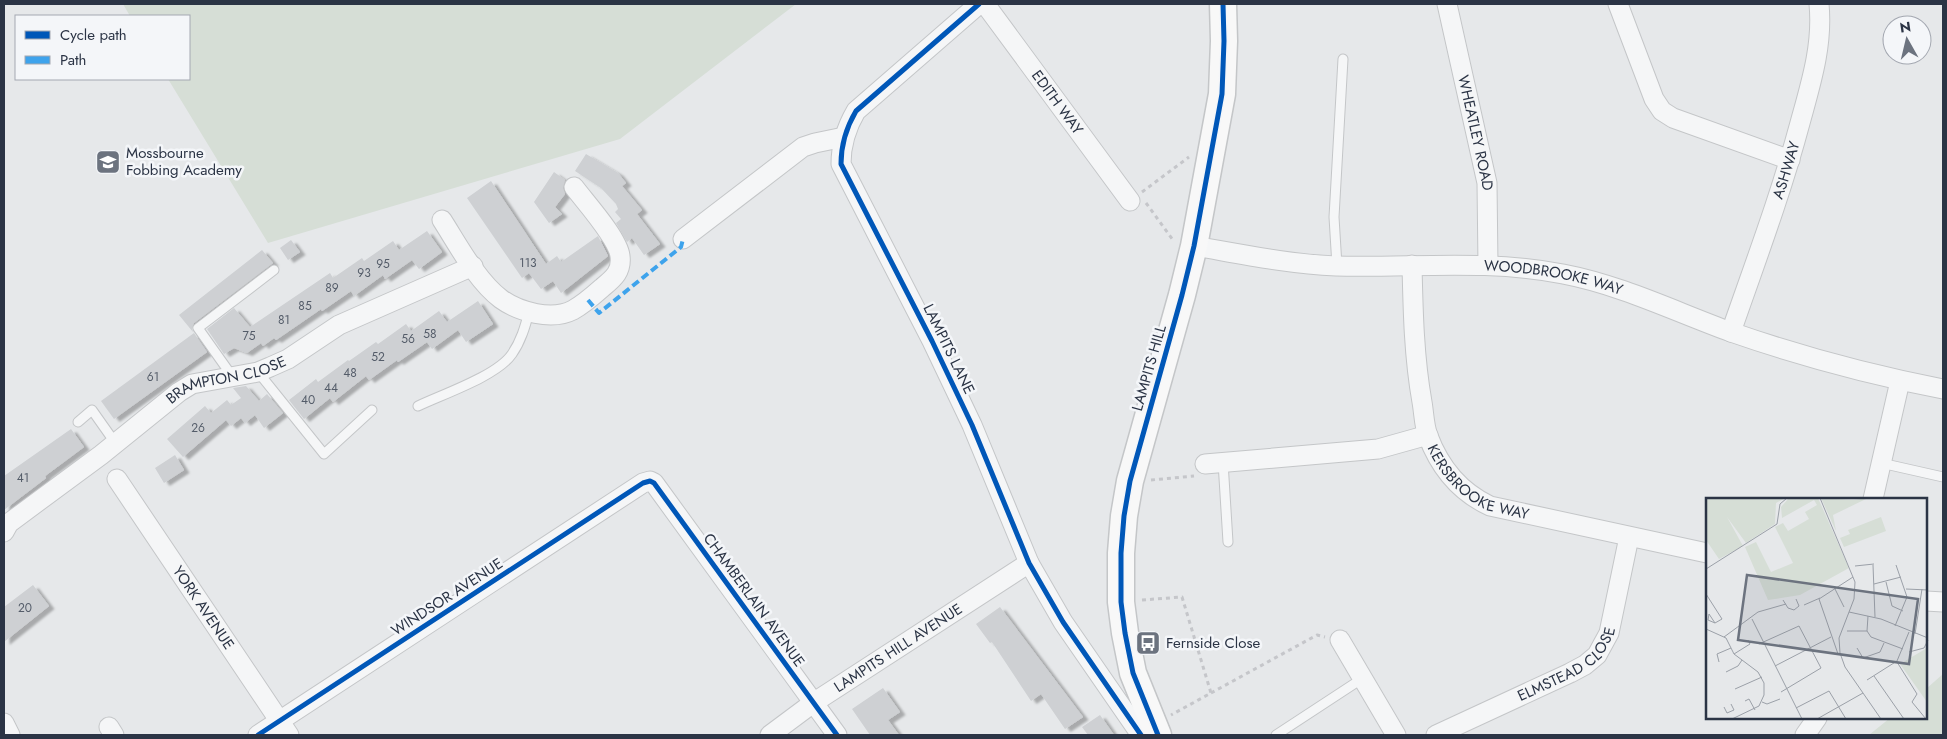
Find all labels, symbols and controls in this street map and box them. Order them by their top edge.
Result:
legend [15,15,190,80]
north arrow [1882,15,1932,65]
text: N [1898,16,1912,38]
text: Cycle path [60,24,127,46]
text: Path [60,49,86,71]
street label: EDITH WAY [1026,66,1089,139]
street label: WHEATLEY ROAD [1452,73,1498,191]
street label: ASHWAY [1767,138,1806,202]
place label: Mossbourne Fobbing Academy [126,142,242,181]
school or university icon: Mossbourne Fobbing Academy [95,149,121,175]
house number: 113 [519,254,537,272]
house number: 95 [376,255,390,273]
street label: WOODBROOKE WAY [1484,255,1626,301]
house number: 93 [357,264,371,282]
house number: 89 [325,279,339,297]
house number: 85 [298,297,312,315]
street label: LAMPITS LANE [918,300,980,398]
house number: 81 [278,311,290,329]
street label: LAMPITS HILL [1126,322,1172,414]
house number: 58 [423,325,437,343]
house number: 75 [242,327,256,345]
house number: 56 [401,330,415,348]
house number: 52 [371,348,385,366]
street label: BRAMPTON CLOSE [161,350,290,409]
house number: 48 [343,364,357,382]
house number: 61 [147,368,159,386]
house number: 44 [324,379,338,397]
house number: 40 [301,391,315,409]
house number: 26 [191,419,205,437]
street label: KERSBROOKE WAY [1422,441,1532,525]
house number: 41 [17,469,29,487]
inset map [1706,498,1927,719]
street label: CHAMBERLAIN AVENUE [698,528,810,672]
street label: WINDSOR AVENUE [387,553,507,641]
street label: YORK AVENUE [167,561,240,654]
street label: LAMPITS HILL AVENUE [829,598,967,698]
house number: 20 [18,599,32,617]
street label: ELMSTEAD CLOSE [1514,625,1621,707]
bus stop icon: Fernside Close [1135,630,1161,656]
place label: Fernside Close [1166,632,1260,654]

